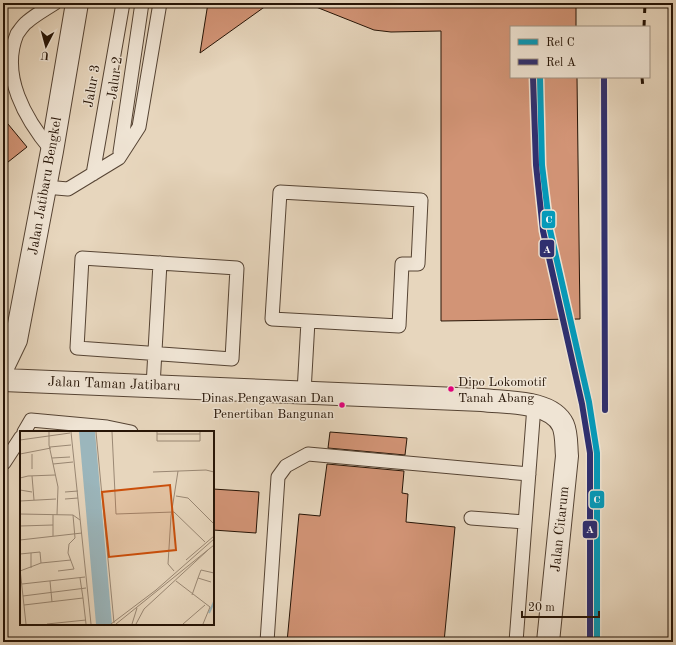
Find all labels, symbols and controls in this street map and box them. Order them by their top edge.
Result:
north arrow [26,26,66,66]
legend [510,26,650,78]
text: Rel C [546,37,575,49]
text: U [40,48,50,60]
street label: Jalur 2 [105,55,125,101]
text: Rel A [546,57,576,69]
street label: Jalur 3 [81,63,103,109]
street label: Jalan Jatibaru Bengkel [26,116,64,256]
line badge: C [541,210,556,229]
text: C [545,215,553,226]
line badge: A [539,239,555,258]
text: A [543,245,552,256]
street label: Jalan Taman Jatibaru [47,375,181,393]
place label: Dipo Lokomotif Tanah Abang [458,376,547,405]
marker: Dipo Lokomotif Tanah Abang [446,384,456,394]
place label: Dinas Pengawasan Dan Penertiban Bangunan [201,392,334,421]
marker: Dinas Pengawasan Dan Penertiban Bangunan [337,400,347,410]
inset map [20,431,214,625]
street label: Jalan Citarum [549,486,571,572]
line badge: C [589,490,605,509]
text: C [593,495,601,506]
line badge: A [582,520,598,539]
text: A [586,525,595,536]
scale bar [522,593,599,619]
text: 20 m [528,602,555,614]

